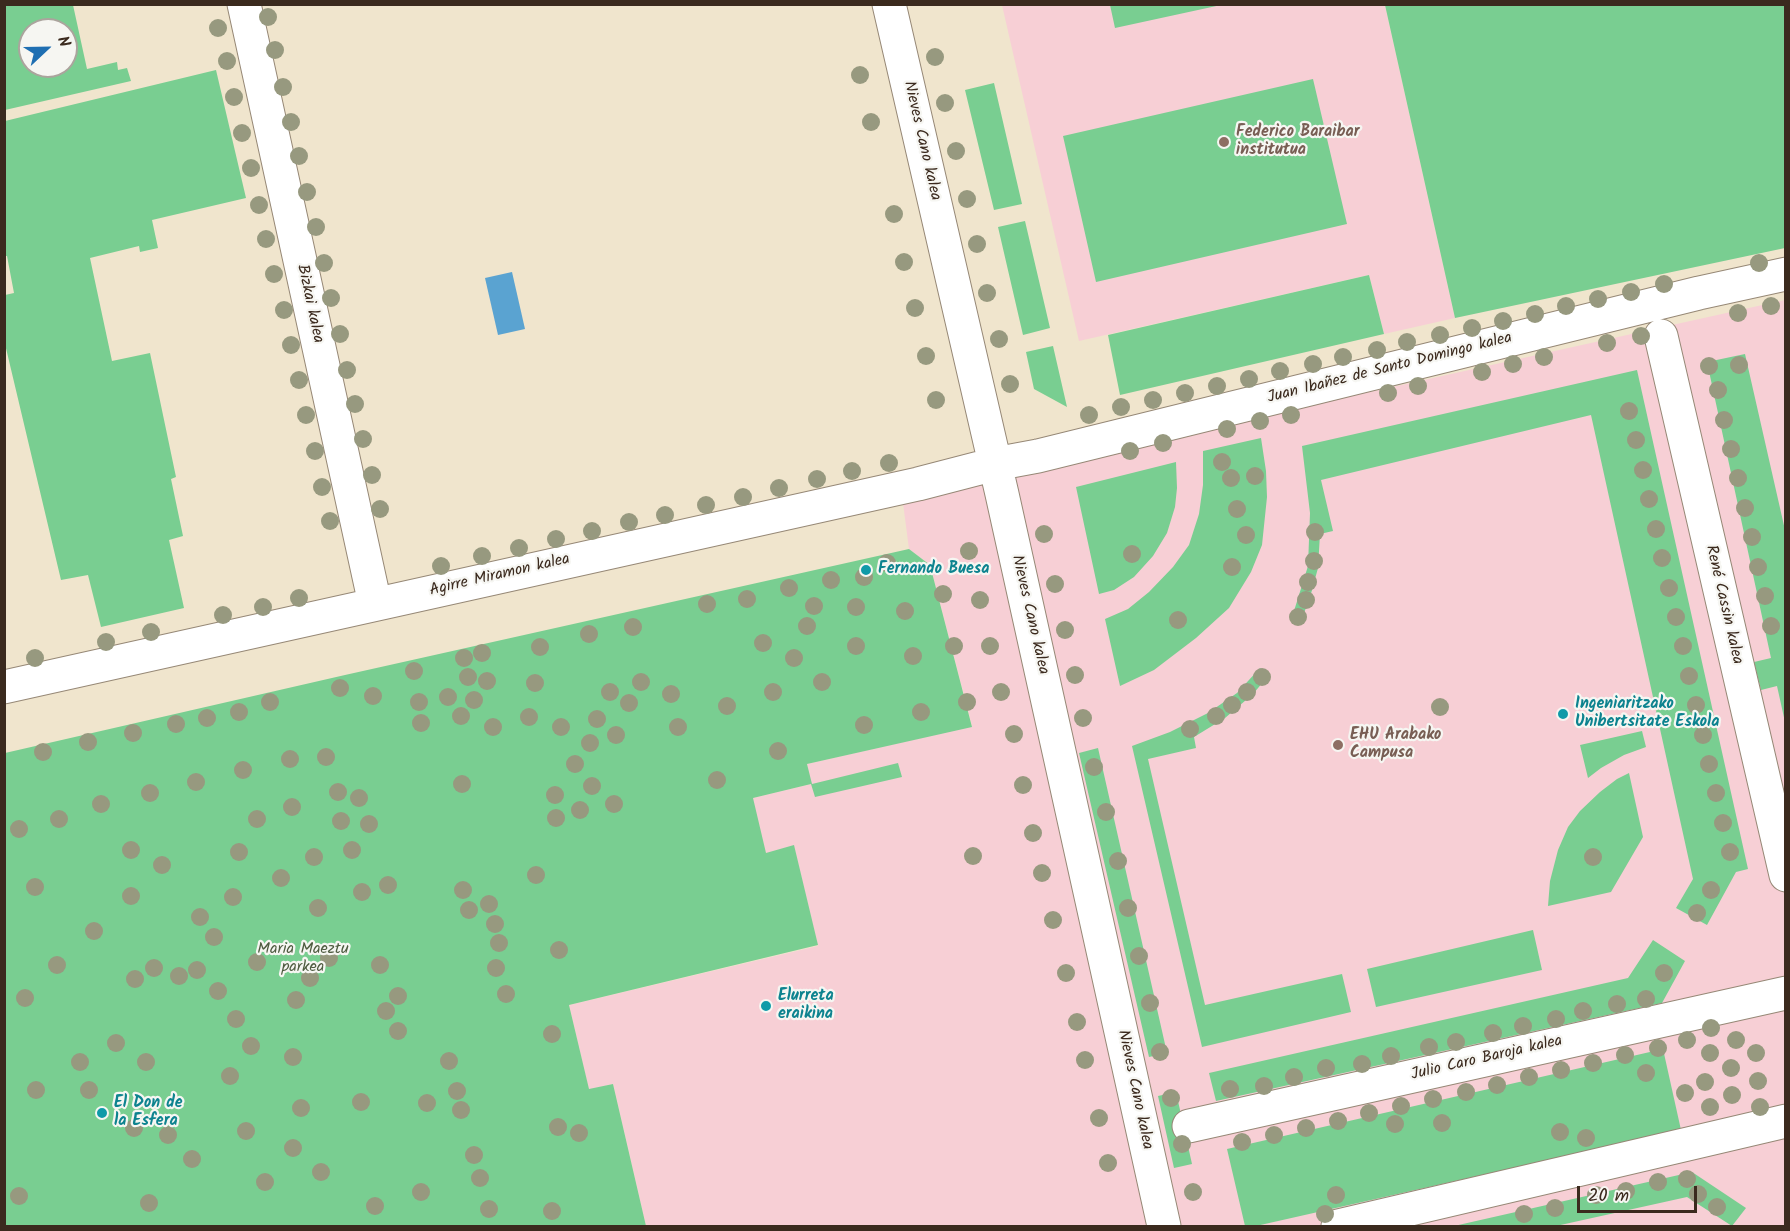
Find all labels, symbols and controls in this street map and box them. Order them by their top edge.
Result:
north arrow [18,18,78,78]
text: N [50,32,77,51]
street label: Nieves Cano kalea [898,79,944,203]
place label: Federico Baraibar institutua [1236,123,1359,161]
marker: Federico Baraibar institutua [1217,135,1231,149]
street label: Bizkai kalea [291,263,327,345]
street label: Juan Ibañez de Santo Domingo kalea [1266,329,1514,409]
street label: René Cassin kalea [1700,544,1746,666]
street label: Agirre Miramon kalea [428,551,572,601]
street label: Nieves Cano kalea [1006,553,1052,677]
place label: Fernando Buesa [878,560,989,580]
marker: Fernando Buesa [859,563,873,577]
place label: Ingeniaritzako Unibertsitate Eskola [1575,695,1720,733]
marker: Ingeniaritzako Unibertsitate Eskola [1556,707,1570,721]
place label: EHU Arabako Campusa [1350,726,1441,764]
marker: EHU Arabako Campusa [1331,738,1345,752]
park label: Maria Maeztu parkea [257,940,349,978]
place label: Elurreta eraikina [778,987,834,1025]
marker: Elurreta eraikina [759,999,773,1013]
street label: Nieves Cano kalea [1112,1028,1156,1152]
street label: Julio Caro Baroja kalea [1410,1032,1564,1086]
place label: El Don de la Esfera [114,1094,183,1132]
marker: El Don de la Esfera [95,1106,109,1120]
scale bar [1580,1174,1700,1212]
text: 20 m [1588,1182,1629,1211]

